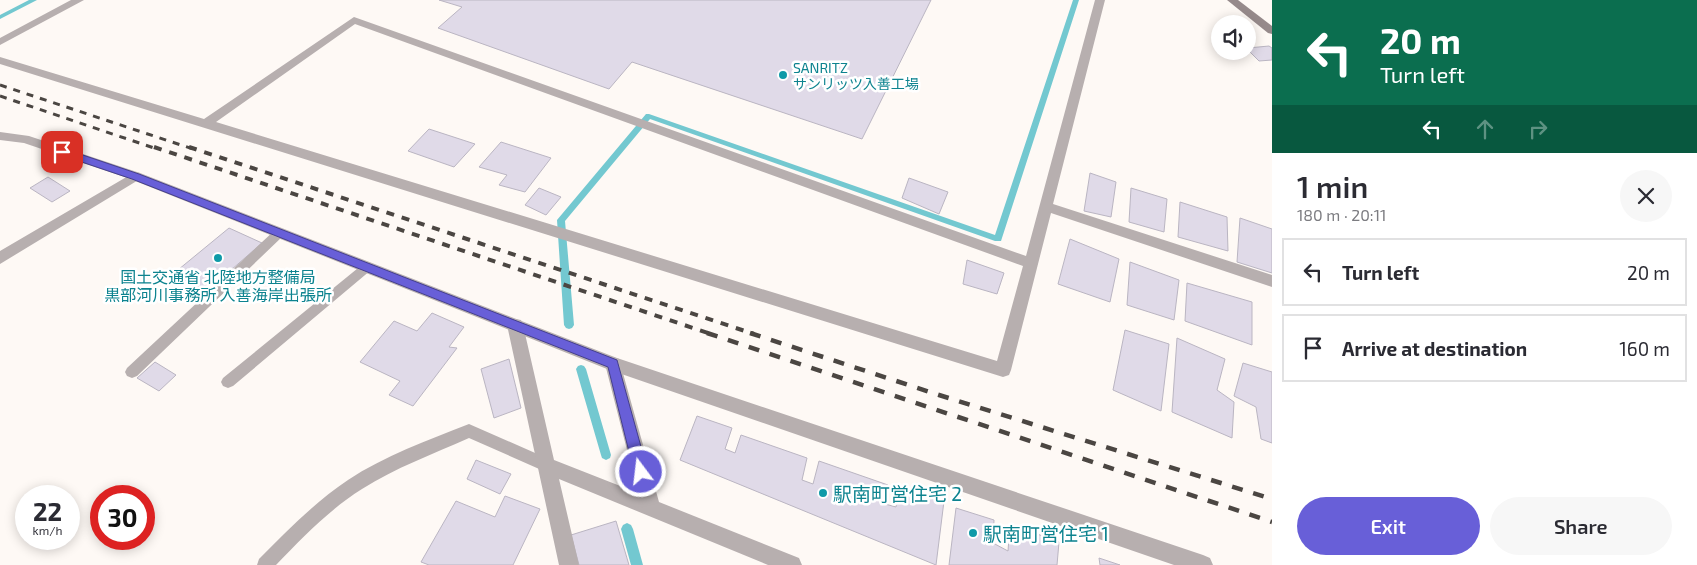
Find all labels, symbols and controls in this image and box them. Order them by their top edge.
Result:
map controls [1211,15,1256,60]
button: sound [1211,15,1256,60]
text: 20 m [1380,19,1461,61]
icon: left [1297,20,1362,85]
place label: SANRITZ サンリッツ入善工場 [793,59,919,92]
text: Turn left [1380,61,1465,87]
marker: SANRITZ サンリッツ入善工場 [777,69,789,81]
icon: left [1418,115,1446,143]
icon: ahead [1471,115,1499,143]
icon: right [1524,115,1552,143]
pin [41,131,83,173]
icon: arrive [48,138,76,166]
text: 1 min [1297,168,1368,204]
button: close [1620,170,1672,222]
text: 180 m · 20:11 [1297,205,1386,224]
marker: 国土交通省 北陸地方整備局 黒部河川事務所 入善海岸出張所 [212,252,224,264]
icon: left [1299,258,1327,286]
text: Turn left [1342,261,1419,284]
text: 20 m [1627,261,1670,284]
place label: 国土交通省 北陸地方整備局 黒部河川事務所 入善海岸出張所 [104,267,332,304]
icon: arrive [1299,334,1327,362]
text: Arrive at destination [1342,337,1527,360]
text: 160 m [1619,337,1670,360]
position arrow [614,445,666,497]
place label: 駅南町営住宅 2 [833,482,962,505]
speed limit sign: 30 [90,485,155,550]
marker: 駅南町営住宅 2 [817,487,829,499]
text: 22 [33,496,62,526]
button: Exit [1297,497,1480,555]
button: Share [1490,497,1672,555]
place label: 駅南町営住宅 1 [983,522,1109,545]
text: km/h [33,523,62,537]
marker: 駅南町営住宅 1 [967,527,979,539]

